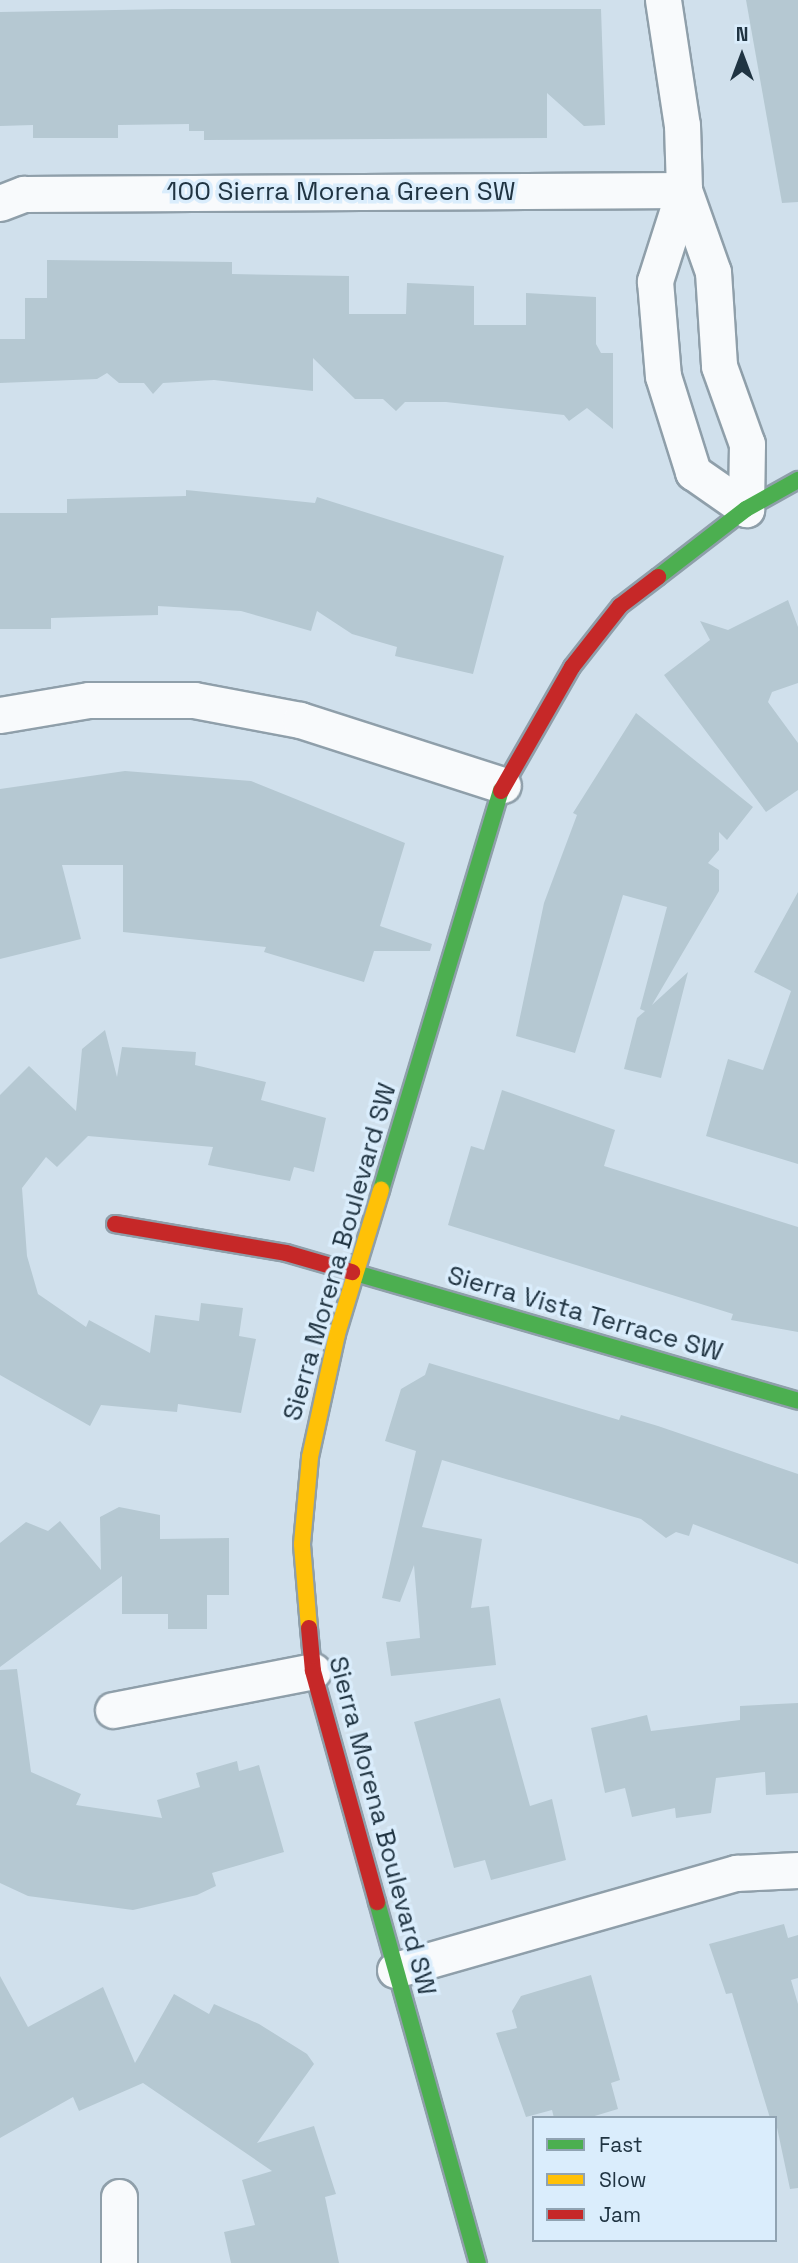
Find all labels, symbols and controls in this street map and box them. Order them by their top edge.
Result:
north arrow [707,21,777,91]
text: N [736,22,748,47]
street label: 100 Sierra Morena Green SW [167,176,515,208]
street label: Sierra Morena Boulevard SW [277,1080,403,1424]
street label: Sierra Vista Terrace SW [443,1260,727,1368]
street label: Sierra Morena Boulevard SW [322,1653,442,1999]
legend [532,2116,777,2242]
text: Fast [599,2131,643,2158]
text: Slow [599,2166,647,2193]
text: Jam [599,2201,641,2228]

